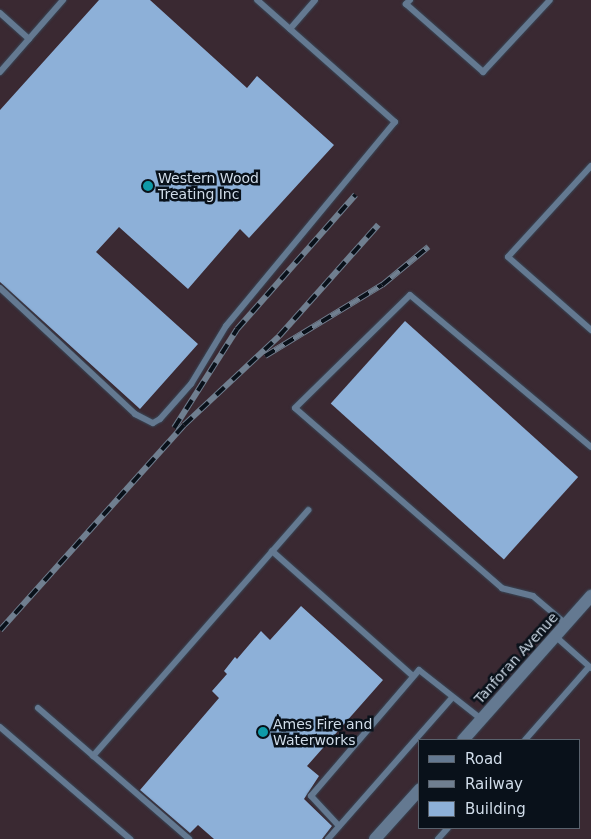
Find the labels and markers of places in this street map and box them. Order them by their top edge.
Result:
place label: Western Wood Treating Inc [158,170,259,202]
marker: Western Wood Treating Inc [142,180,154,192]
place label: Ames Fire and Waterworks [273,716,372,749]
marker: Ames Fire and Waterworks [257,726,269,738]

